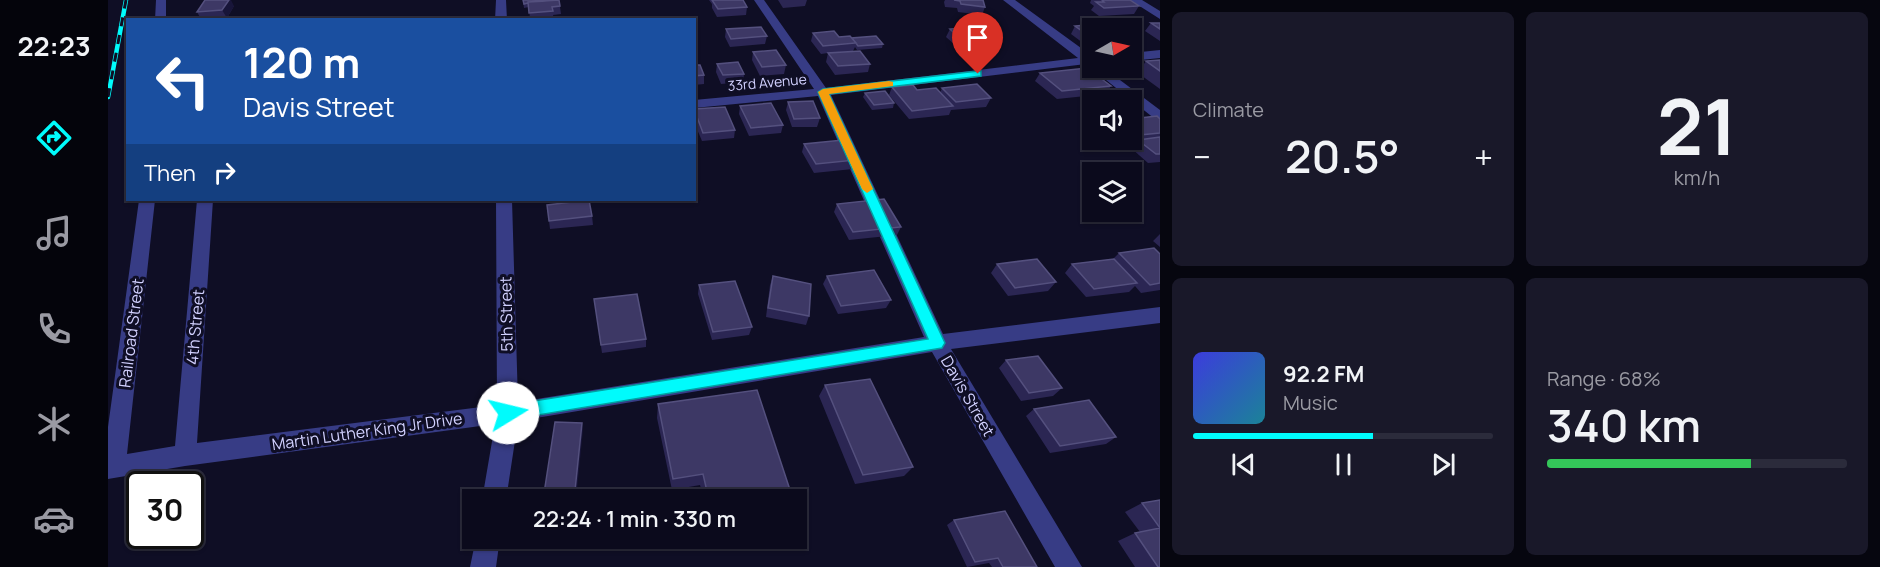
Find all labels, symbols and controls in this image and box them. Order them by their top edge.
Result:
pin [952,12,1003,74]
north arrow [1082,18,1142,78]
map controls [1082,18,1142,222]
icon: arrive [961,21,994,54]
text: 22:23 [17,27,91,64]
text: 120 m [243,33,360,91]
icon: left [144,42,222,120]
street label: 33rd Avenue [727,69,807,95]
text: 21 [1657,72,1737,178]
text: Davis Street [243,88,394,125]
button: sound [1082,90,1142,150]
text: Climate [1193,96,1264,123]
icon: directions [33,117,75,159]
text: 20.5° [1285,125,1400,187]
text: − [1193,134,1211,179]
text: + [1474,134,1493,179]
icon: right [208,156,241,189]
text: Then [144,158,196,188]
button: layers [1082,162,1142,222]
text: km/h [1674,164,1720,191]
icon: music [33,212,75,254]
street label: 5th Street [494,276,518,352]
street label: Railroad Street [113,277,149,389]
street label: 4th Street [181,288,209,366]
icon: phone [33,308,75,350]
street label: Davis Street [936,352,1000,440]
text: 92.2 FM [1283,359,1364,389]
text: Range · 68% [1547,365,1661,392]
position arrow [476,381,540,445]
text: Music [1283,389,1338,416]
text: 340 km [1547,394,1701,456]
icon: climate [33,403,75,445]
street label: Martin Luther King Jr Drive [270,407,464,455]
icon: previous [1227,448,1260,481]
icon: pause [1327,448,1360,481]
icon: next [1427,448,1460,481]
speed limit sign: 30 [126,471,204,549]
icon: car [33,498,75,540]
text: 22:24 · 1 min · 330 m [533,504,736,534]

